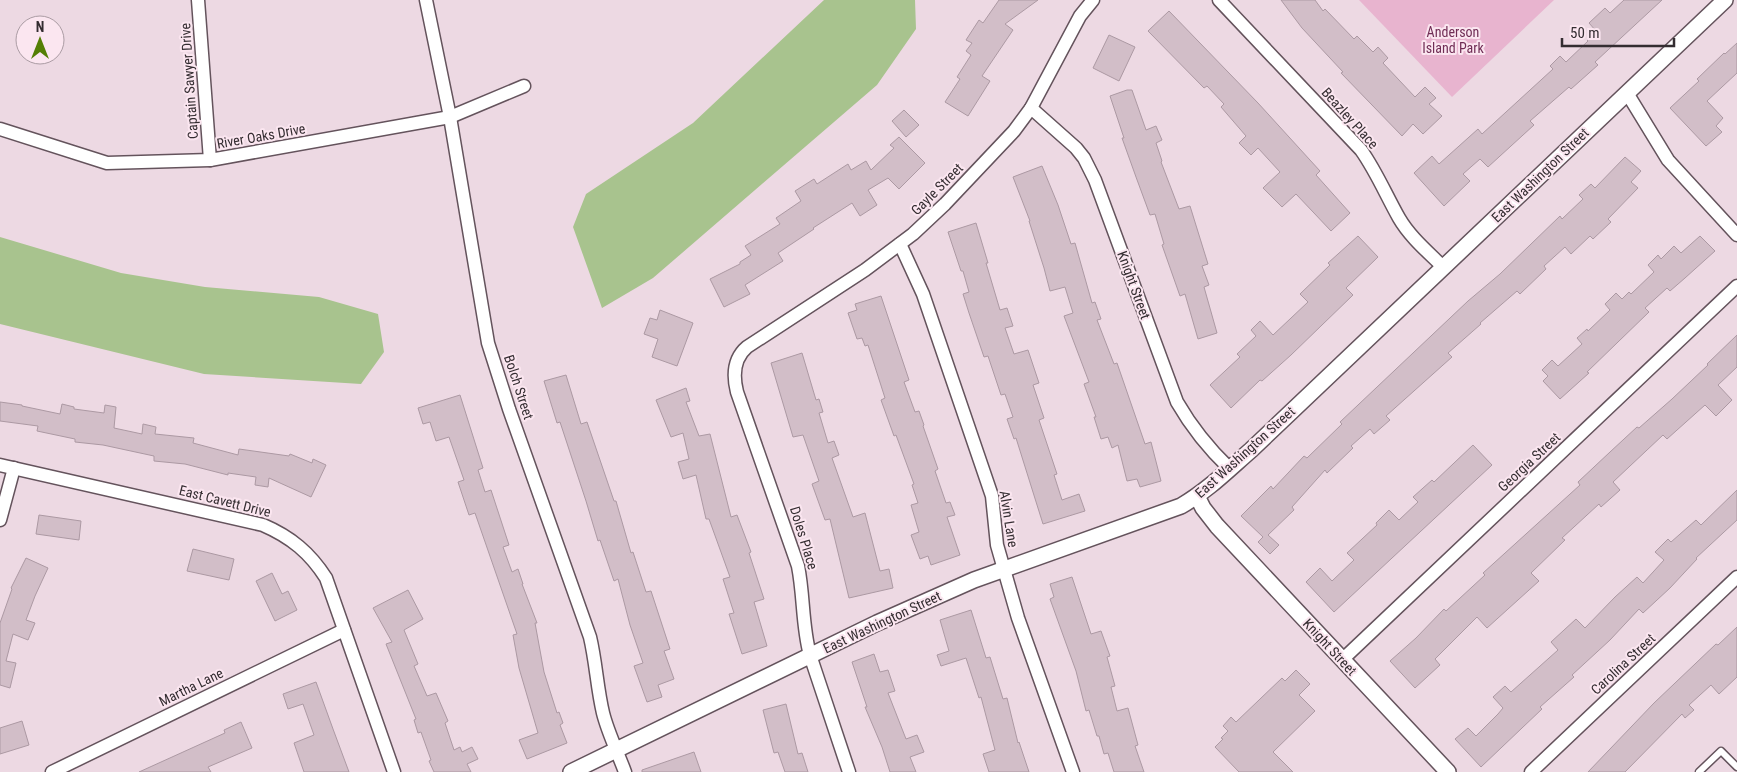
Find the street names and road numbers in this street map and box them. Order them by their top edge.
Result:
street label: Captain Sawyer Drive [177,22,201,140]
street label: Beazley Place [1318,84,1382,152]
street label: River Oaks Drive [216,120,307,152]
street label: East Washington Street [1488,125,1592,225]
street label: Gayle Street [908,160,966,218]
street label: Knight Street [1114,249,1154,321]
street label: Bolch Street [501,353,537,421]
street label: East Washington Street [1192,403,1298,501]
street label: Georgia Street [1495,429,1563,495]
street label: East Cavett Drive [178,482,273,520]
street label: Alvin Lane [997,489,1021,549]
street label: Doles Place [787,505,821,572]
street label: East Washington Street [820,588,944,656]
street label: Knight Street [1300,615,1360,679]
street label: Carolina Street [1588,630,1658,698]
street label: Martha Lane [156,664,226,709]

